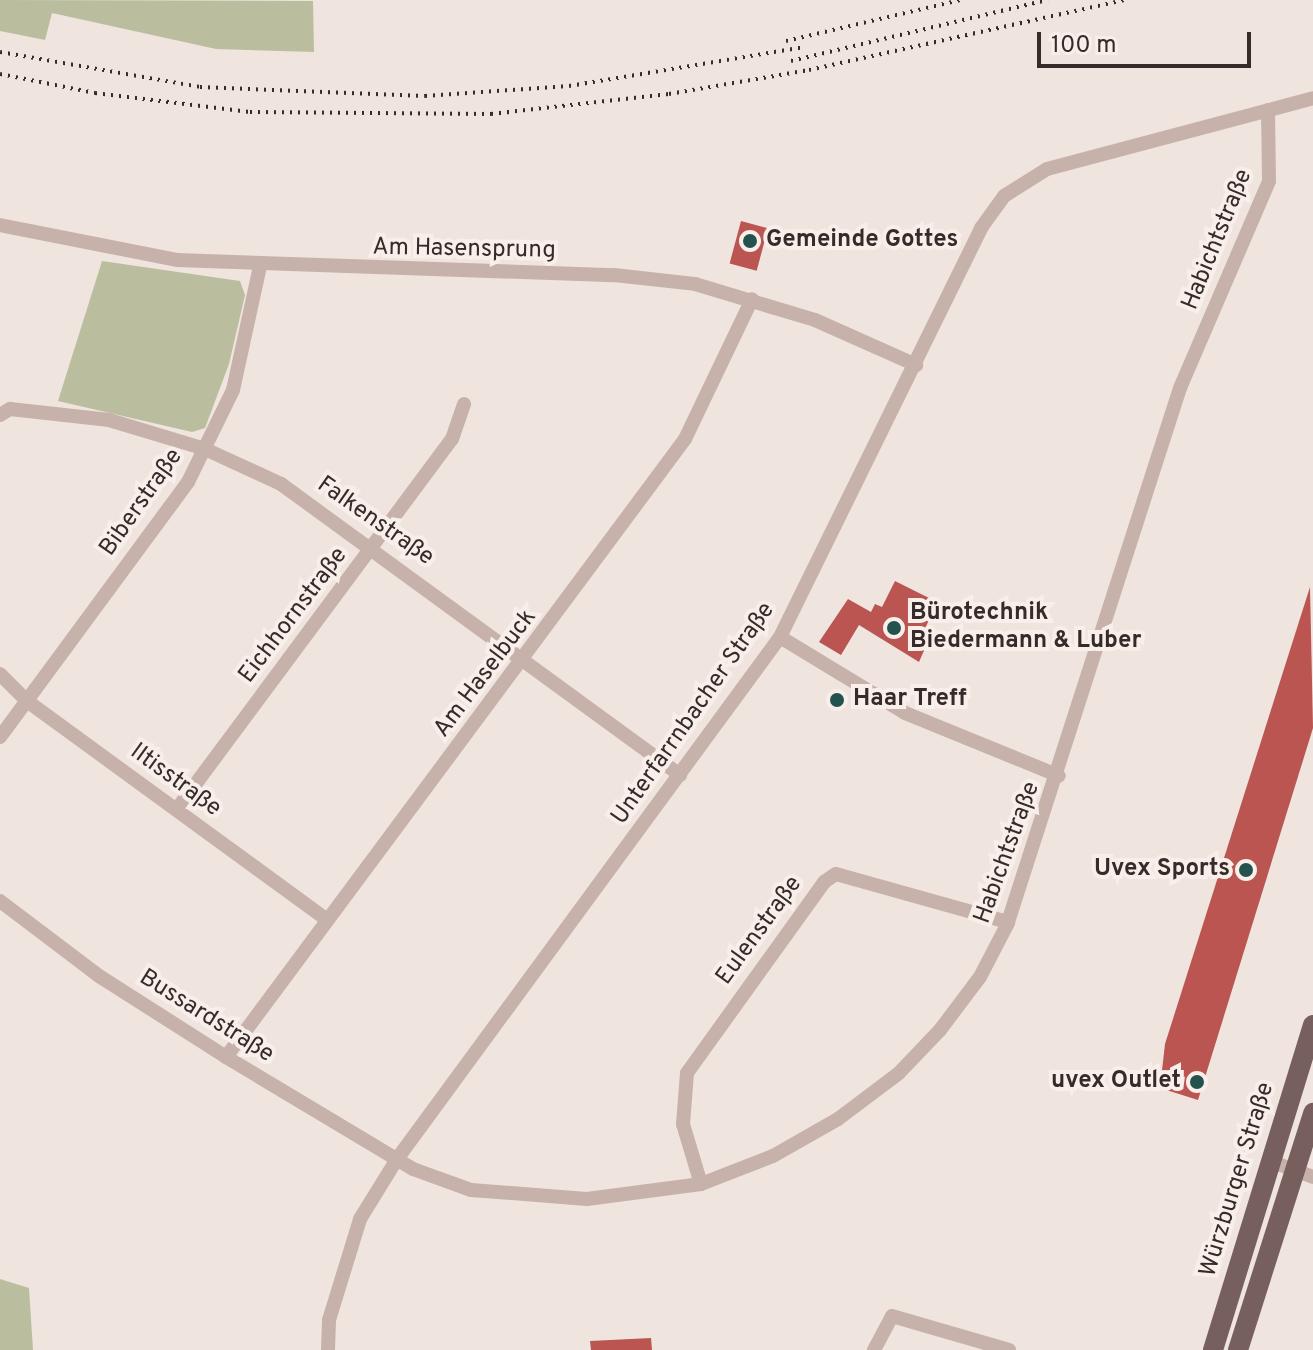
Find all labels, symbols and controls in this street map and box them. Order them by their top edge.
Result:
scale bar [1041,16,1255,66]
text: 100 m [1051,31,1117,61]
street label: Habichtstraße [1177,166,1259,314]
place label: Gemeinde Gottes [766,227,958,255]
marker: Gemeinde Gottes [741,232,759,250]
street label: Am Hasensprung [372,234,556,266]
street label: Biberstraße [94,444,190,562]
street label: Falkenstraße [311,471,439,573]
street label: Eichhornstraße [234,542,354,690]
street label: Unterfarrnbacher Straße [606,597,782,831]
place label: Bürotechnik Biedermann & Luber [910,600,1142,656]
street label: Am Haselbuck [429,604,543,744]
marker: Bürotechnik Biedermann & Luber [885,619,903,637]
place label: Haar Treff [853,686,967,714]
marker: Haar Treff [828,691,846,709]
street label: Iltisstraße [124,738,226,824]
street label: Habichtstraße [969,778,1047,928]
place label: Uvex Sports [1094,856,1230,884]
marker: Uvex Sports [1237,861,1255,879]
street label: Eulenstraße [711,871,809,991]
street label: Bussardstraße [133,964,279,1070]
place label: uvex Outlet [1051,1068,1181,1096]
marker: uvex Outlet [1188,1073,1206,1091]
street label: Würzburger Straße [1195,1079,1281,1281]

